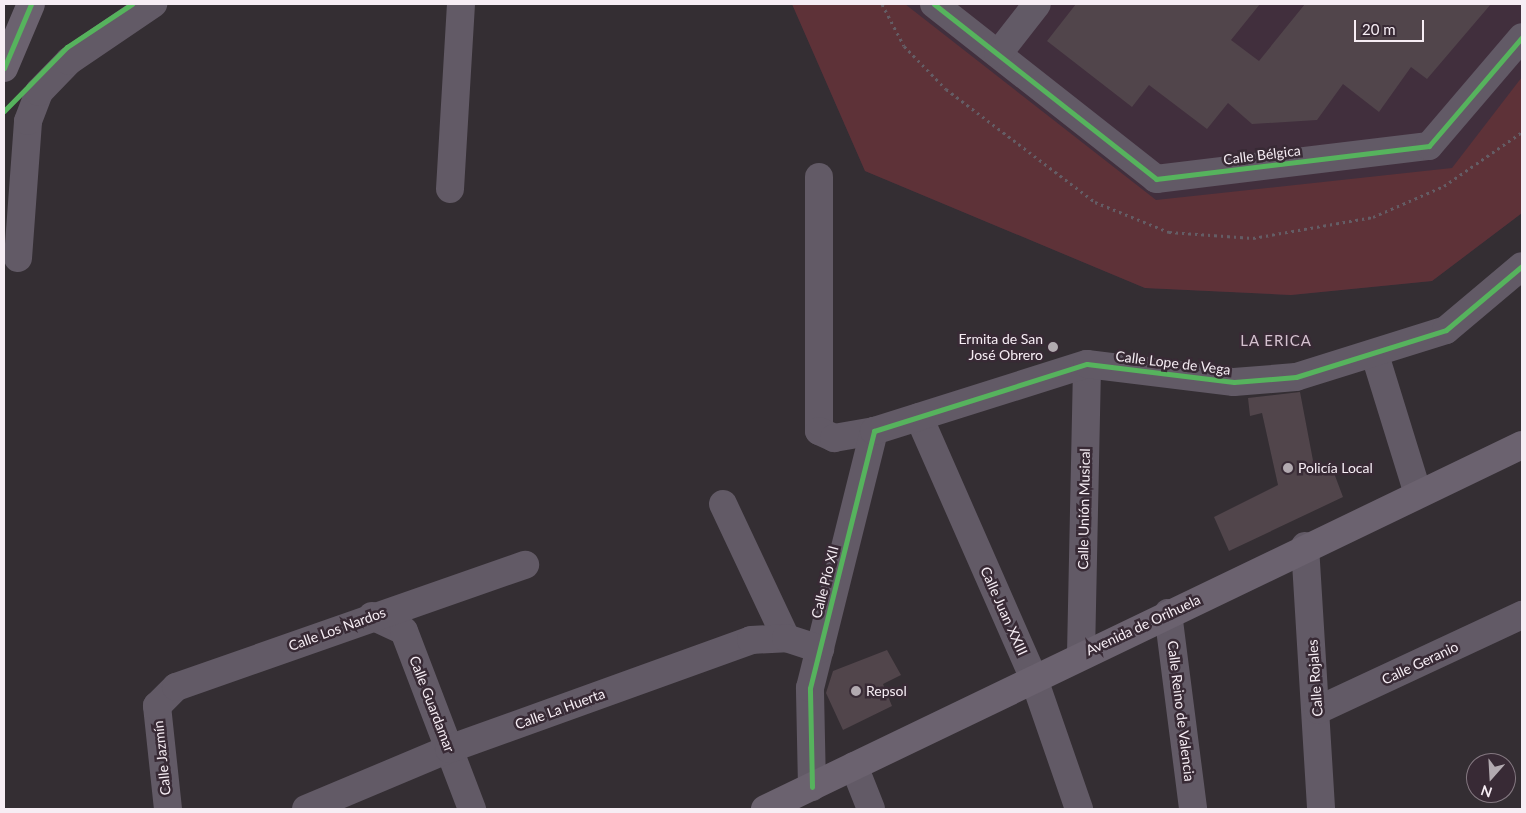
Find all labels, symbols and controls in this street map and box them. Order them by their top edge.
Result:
scale bar [1356,10,1426,42]
text: 20 m [1362,20,1396,38]
street label: Calle Bélgica [1222,142,1302,168]
place label: Ermita de San José Obrero [958,331,1043,364]
district label: LA ERICA [1239,332,1313,350]
marker: Ermita de San José Obrero [1047,341,1059,353]
street label: Calle Lope de Vega [1114,348,1232,378]
street label: Calle Unión Musical [1075,448,1093,570]
place label: Policía Local [1298,460,1373,476]
marker: Policía Local [1282,462,1294,474]
street label: Calle Pío XII [808,544,842,620]
street label: Calle Juan XXIII [977,564,1031,658]
street label: Avenida de Orihuela [1083,591,1203,659]
street label: Calle Los Nardos [286,604,388,654]
street label: Calle Geranio [1379,638,1461,688]
street label: Calle Reino de Valencia [1164,639,1198,783]
street label: Calle Rojales [1304,639,1326,717]
street label: Calle Guardamar [406,653,458,755]
place label: Repsol [866,683,907,699]
street label: Calle La Huerta [513,685,607,733]
marker: Repsol [850,685,862,697]
street label: Calle Jazmín [150,720,174,796]
north arrow [1466,753,1516,803]
text: N [1478,782,1494,802]

